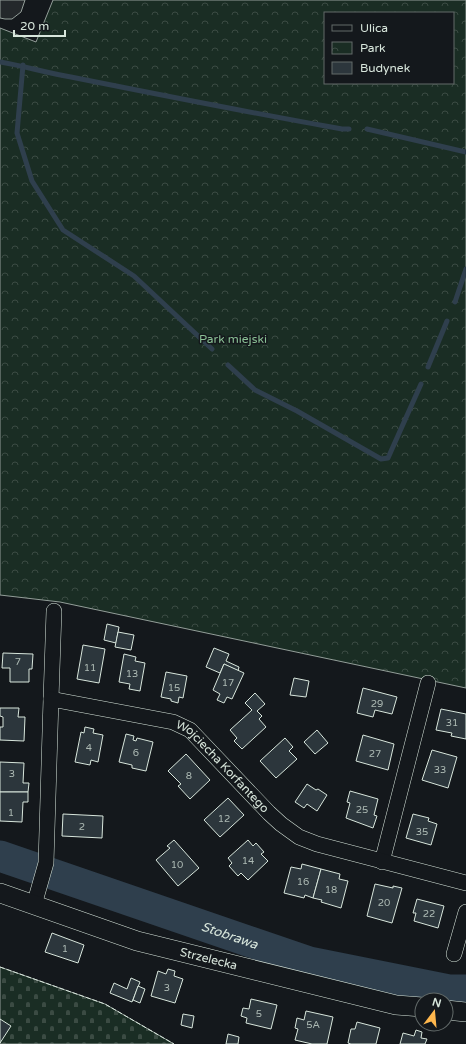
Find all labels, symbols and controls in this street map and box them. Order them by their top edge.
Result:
scale bar [14,12,65,38]
legend [324,12,454,84]
text: 20 m [20,19,49,33]
text: Ulica [360,21,388,35]
text: Park [360,41,386,55]
text: Budynek [360,61,411,75]
park label: Park miejski [199,332,267,346]
house number: 7 [15,656,21,668]
house number: 11 [84,662,96,674]
house number: 13 [126,668,138,680]
house number: 17 [222,677,234,689]
house number: 15 [168,682,180,694]
house number: 29 [371,698,383,710]
street label: Wojciecha Korfantego [174,717,272,816]
house number: 31 [446,717,458,729]
house number: 4 [86,742,92,754]
house number: 6 [133,747,139,759]
house number: 27 [369,748,381,760]
house number: 33 [434,764,446,776]
house number: 3 [9,768,15,780]
house number: 8 [186,770,192,782]
house number: 25 [356,804,368,816]
house number: 1 [8,807,14,819]
house number: 12 [218,813,230,825]
house number: 2 [79,821,85,833]
house number: 35 [416,826,428,838]
house number: 14 [242,855,254,867]
house number: 10 [171,859,183,871]
house number: 16 [297,876,309,888]
house number: 18 [325,884,337,896]
house number: 20 [378,897,390,909]
house number: 22 [423,908,435,920]
water label: Stobrawa [199,919,260,953]
house number: 1 [62,943,68,955]
street label: Strzelecka [179,945,239,973]
house number: 3 [164,982,170,994]
north arrow [414,992,454,1032]
text: N [431,995,443,1010]
house number: 5 [256,1008,262,1020]
house number: 5A [306,1019,320,1031]

